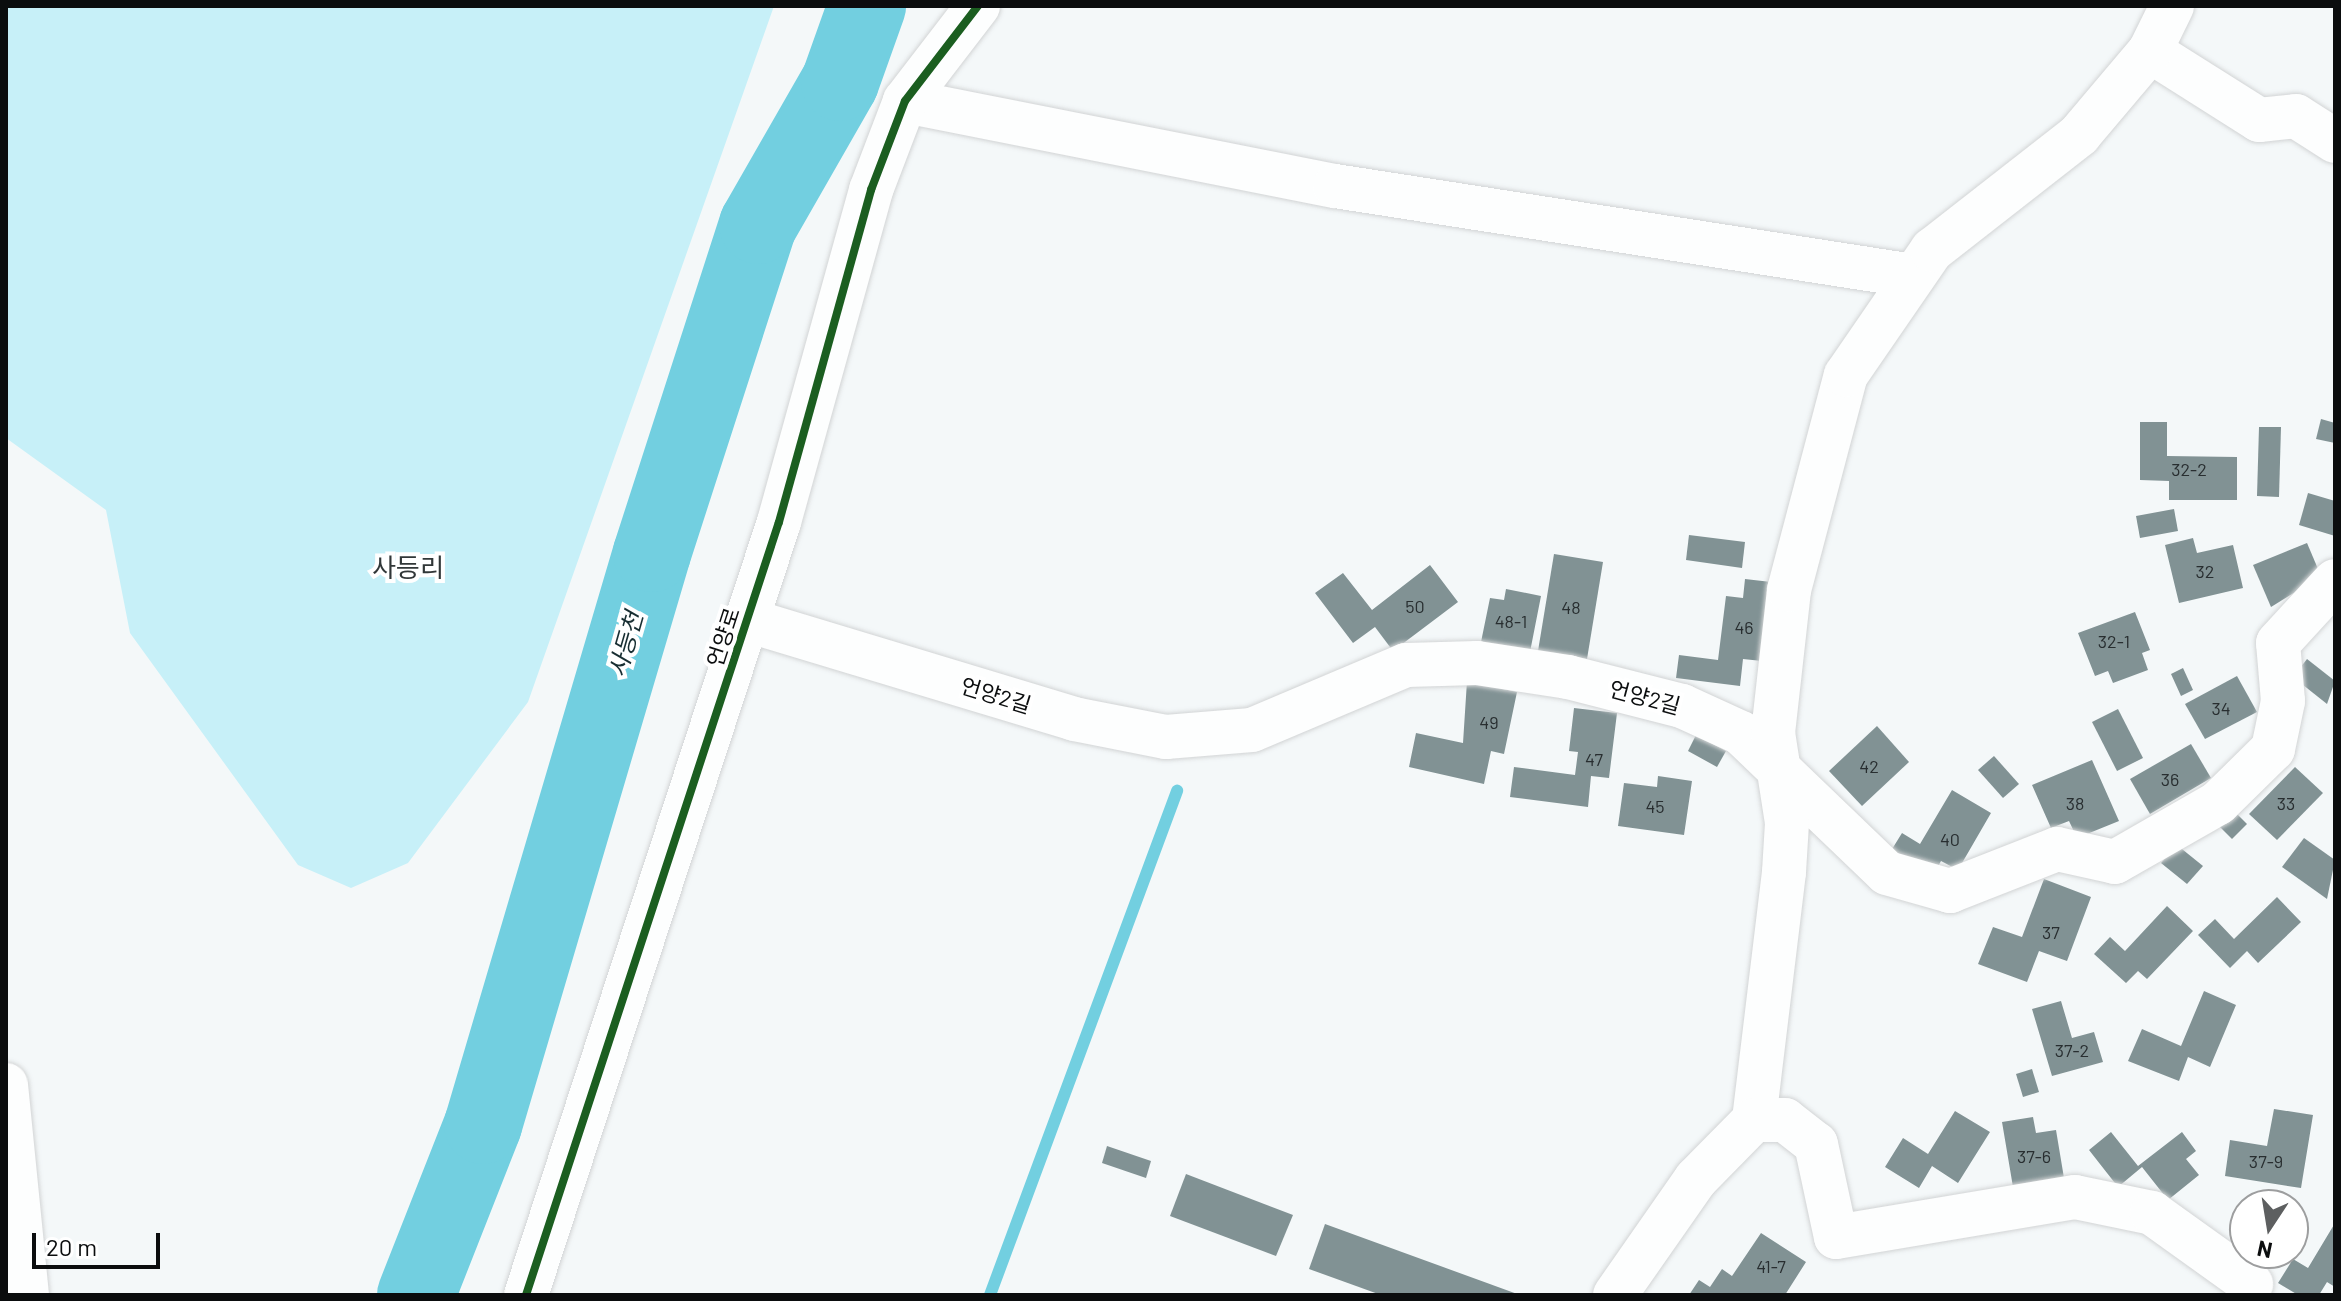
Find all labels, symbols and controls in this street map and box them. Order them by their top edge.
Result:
house number: 32-2 [2171,458,2207,480]
district label: 사등리 [372,551,444,583]
house number: 32 [2196,560,2214,582]
house number: 50 [1405,595,1425,617]
house number: 48 [1561,596,1581,618]
street label: 언양로 [701,604,745,670]
water label: 사등천 [602,608,648,680]
house number: 48-1 [1495,610,1527,632]
house number: 46 [1734,616,1754,638]
house number: 32-1 [2098,630,2130,652]
street label: 언양2길 [957,672,1035,718]
street label: 언양2길 [1607,675,1683,719]
house number: 34 [2211,697,2231,719]
house number: 49 [1479,711,1499,733]
house number: 47 [1585,748,1603,770]
house number: 42 [1859,755,1879,777]
house number: 36 [2161,768,2179,790]
house number: 38 [2066,792,2084,814]
house number: 33 [2277,792,2295,814]
house number: 45 [1645,795,1665,817]
house number: 40 [1940,828,1960,850]
house number: 37 [2042,921,2060,943]
house number: 37-2 [2055,1039,2089,1061]
house number: 37-6 [2017,1145,2051,1167]
house number: 37-9 [2249,1150,2283,1172]
north arrow [2229,1189,2309,1269]
scale bar [36,1217,164,1267]
text: 20 m [46,1232,97,1261]
text: N [2255,1236,2274,1265]
house number: 41-7 [1756,1255,1786,1277]

